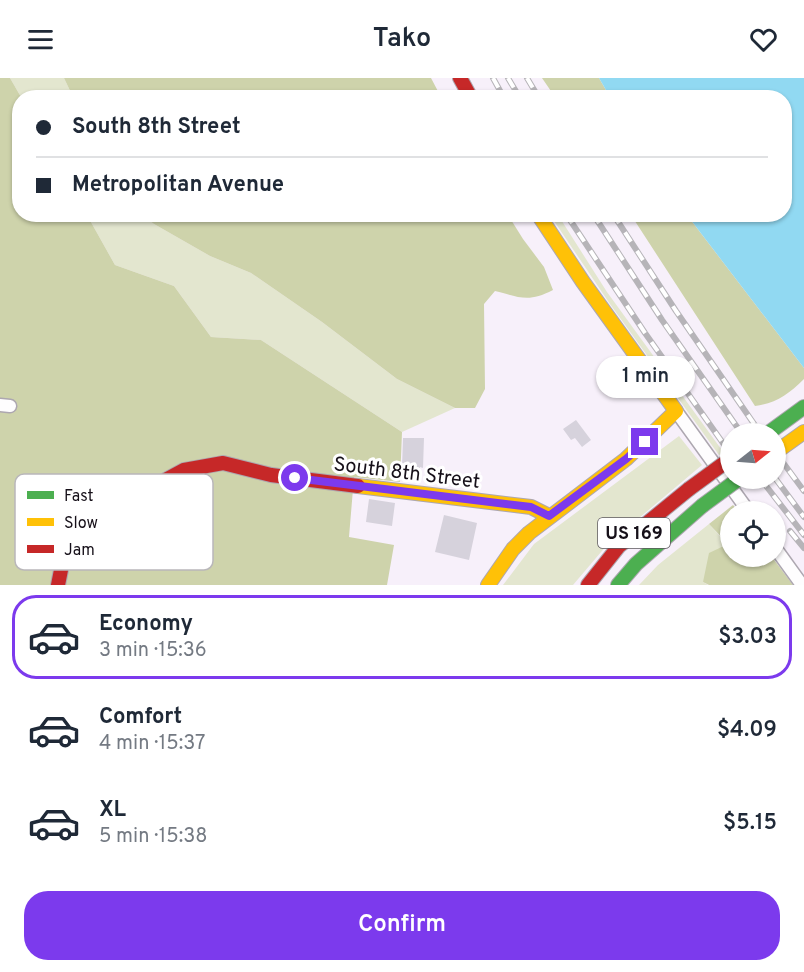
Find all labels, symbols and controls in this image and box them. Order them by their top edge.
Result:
text: Tako [373,22,431,56]
icon: menu [24,23,57,56]
icon: heart [747,23,780,56]
text: South 8th Street [72,114,241,141]
text: Metropolitan Avenue [72,172,284,199]
callout: 1 min [596,355,694,397]
text: 1 min [622,364,669,390]
north arrow [720,423,786,489]
map controls [720,423,786,567]
route end [631,428,658,455]
street label: South 8th Street [332,452,481,496]
route start [281,464,308,491]
legend [15,474,213,570]
text: Fast [64,487,94,507]
button: locate [720,501,786,567]
text: Slow [64,514,98,534]
road number: US 169 [598,518,670,548]
text: Jam [64,541,95,561]
icon: car [27,610,81,664]
text: Economy [99,611,193,638]
text: $3.03 [718,624,777,651]
text: 3 min · 15:36 [99,638,207,664]
icon: car [27,703,81,757]
text: Comfort [99,704,182,731]
text: $4.09 [717,717,777,744]
text: 4 min · 15:37 [99,731,205,757]
icon: car [27,796,81,850]
text: XL [99,797,126,824]
text: $5.15 [723,810,777,837]
text: 5 min · 15:38 [99,824,207,850]
button: Confirm [24,891,780,960]

